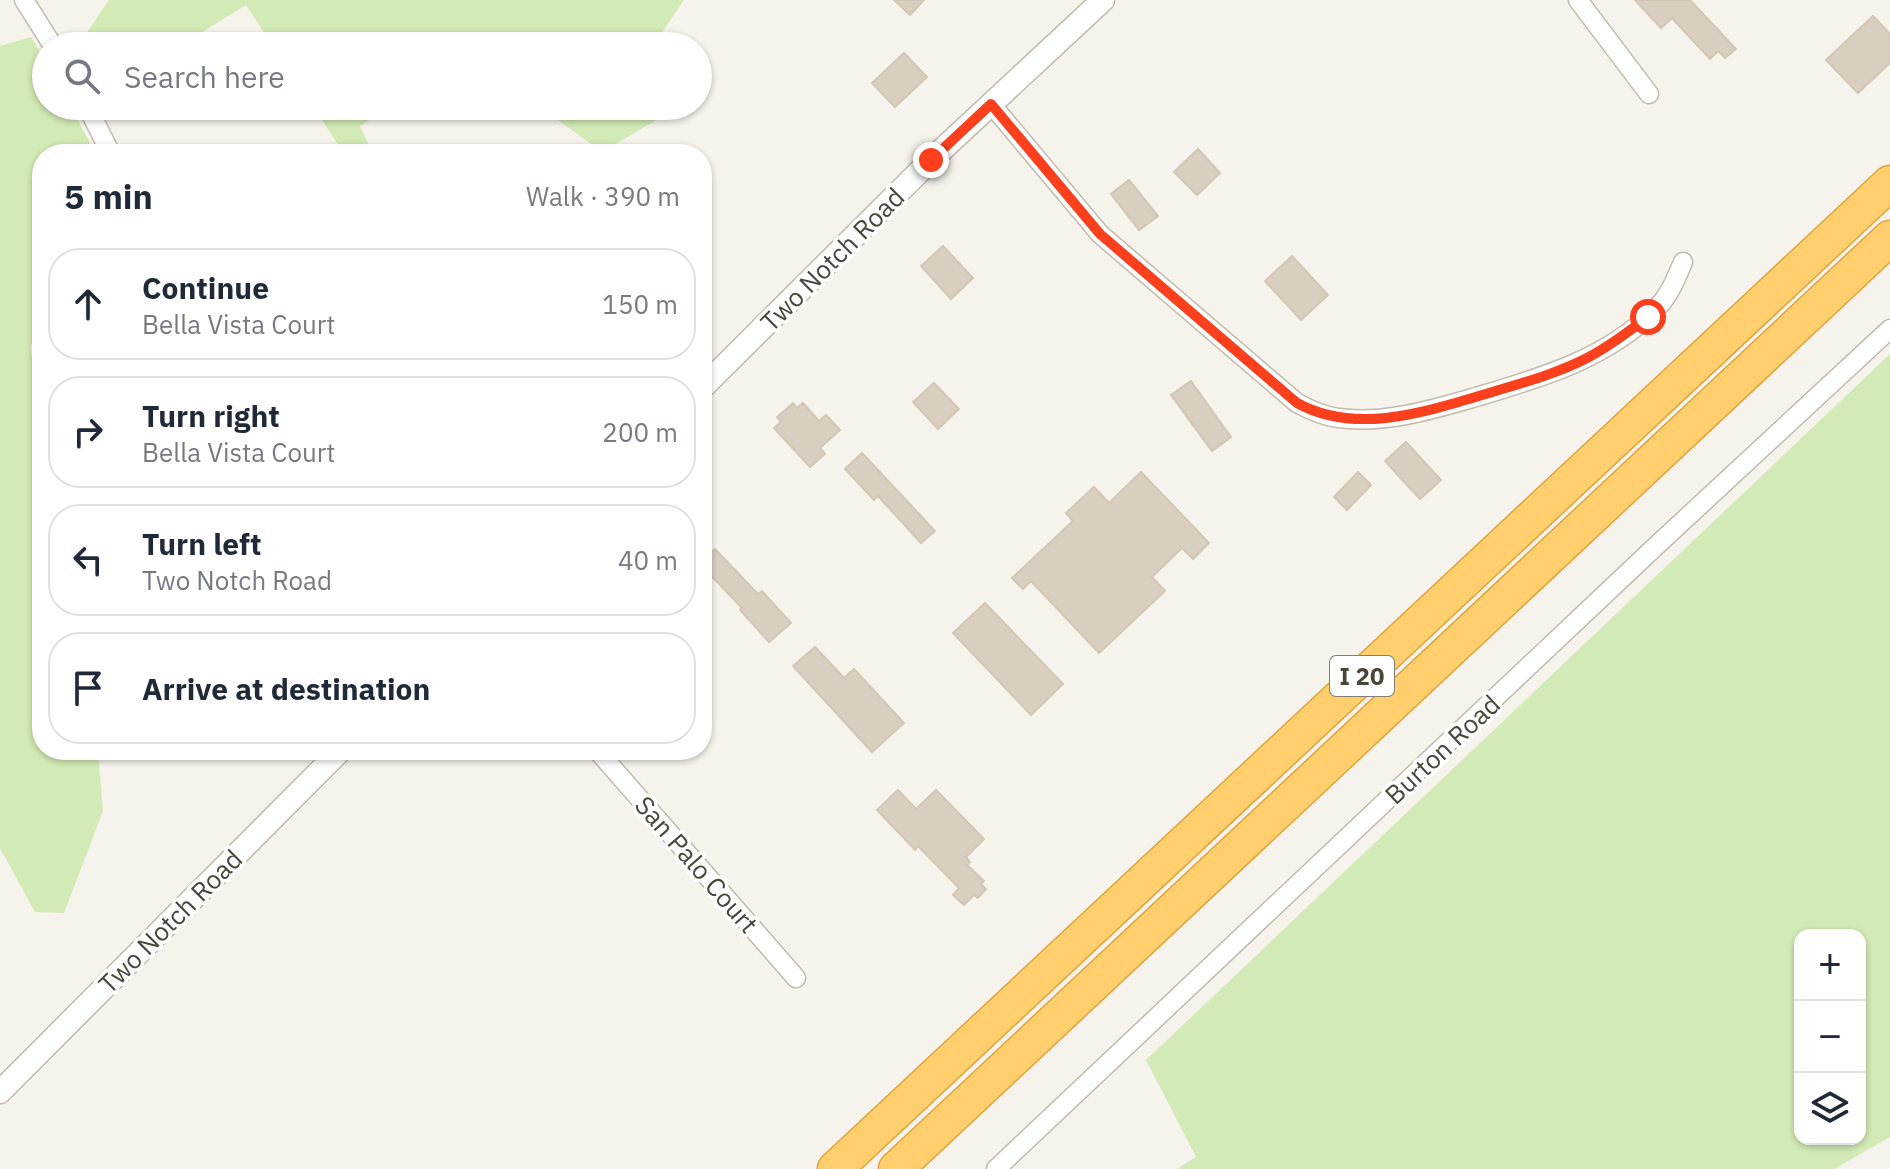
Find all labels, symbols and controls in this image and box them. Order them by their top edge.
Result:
search box [32,32,712,120]
icon: search [60,54,104,98]
text: Search here [124,57,285,96]
route end [913,142,949,178]
text: 5 min [64,174,153,218]
text: Walk · 390 m [526,179,680,213]
street label: Two Notch Road [753,180,911,338]
text: Continue [142,268,269,307]
icon: ahead [66,282,110,326]
text: 150 m [602,287,678,321]
route start [1630,299,1666,335]
text: Bella Vista Court [142,307,336,341]
text: Turn right [142,396,280,435]
icon: right [66,410,110,454]
text: 200 m [602,415,678,449]
text: Bella Vista Court [142,435,336,469]
text: Turn left [142,524,261,563]
icon: left [66,538,110,582]
text: 40 m [618,543,678,577]
text: Two Notch Road [142,563,332,597]
road number: I 20 [1330,656,1394,696]
icon: arrive [66,666,110,710]
text: Arrive at destination [142,669,430,708]
street label: Burton Road [1377,687,1507,811]
street label: San Palo Court [628,788,766,940]
street label: Two Notch Road [91,842,249,1000]
map controls [1794,929,1866,1145]
button: + [1794,929,1866,1001]
button: − [1794,1001,1866,1073]
button: layers [1794,1073,1866,1145]

